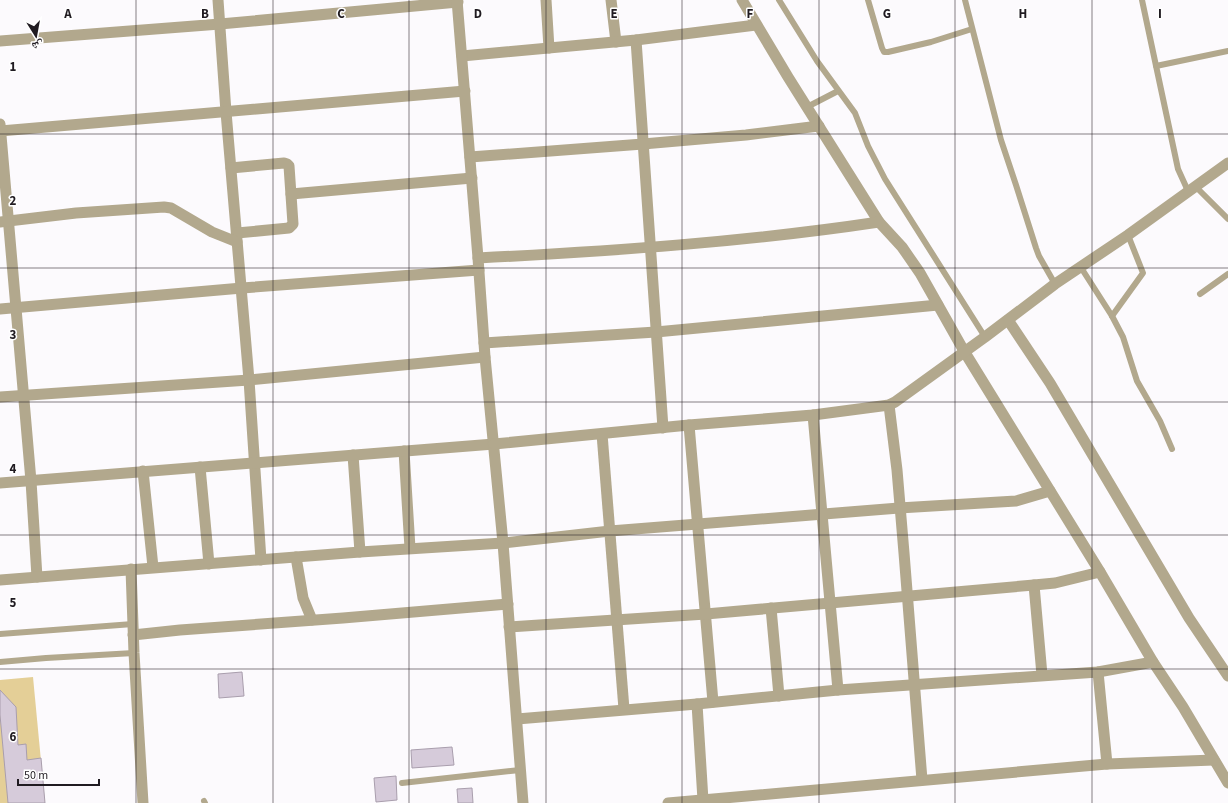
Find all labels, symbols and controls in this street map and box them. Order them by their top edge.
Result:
text: A [63,5,72,23]
text: B [201,5,209,23]
text: C [337,5,345,23]
text: D [474,5,482,23]
text: E [610,5,618,23]
text: F [747,5,754,23]
text: G [883,5,891,23]
text: H [1019,5,1027,23]
text: I [1158,5,1162,23]
north arrow [16,16,56,56]
text: ش [30,37,45,54]
text: 1 [10,58,17,76]
text: 2 [10,192,17,210]
text: 3 [10,326,17,344]
text: 4 [10,460,17,478]
text: 5 [10,594,17,612]
text: 6 [10,728,17,746]
scale bar [18,761,99,787]
text: 50 m [24,767,48,784]

